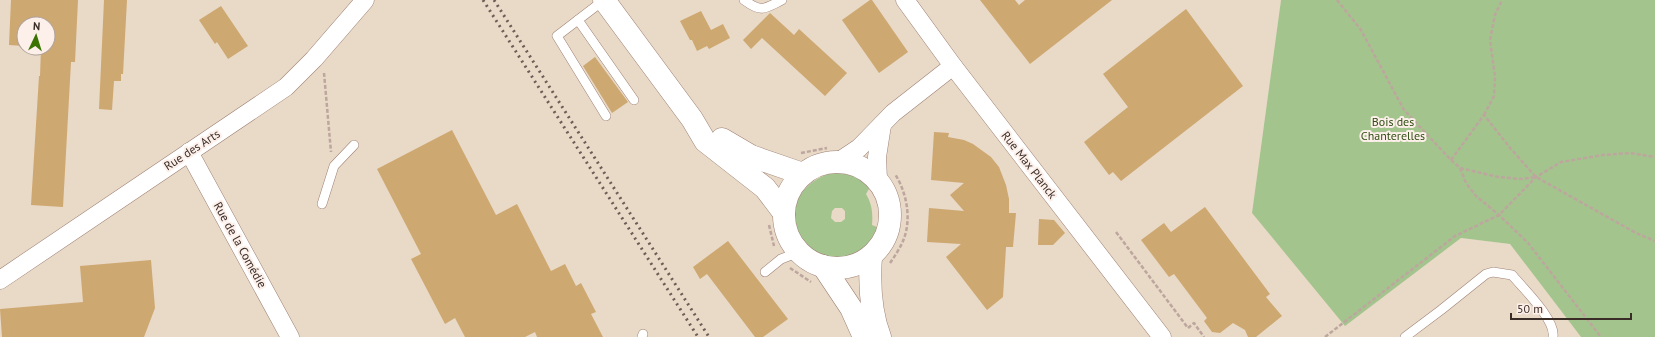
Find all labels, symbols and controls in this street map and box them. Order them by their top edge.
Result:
north arrow [16,16,56,56]
text: N [33,19,41,33]
park label: Bois des Chanterelles [1361,114,1425,143]
street label: Rue des Arts [161,126,223,173]
street label: Rue Max Planck [999,128,1060,201]
street label: Rue de la Comédie [211,199,270,290]
scale bar [1511,295,1631,321]
text: 50 m [1517,301,1543,316]

